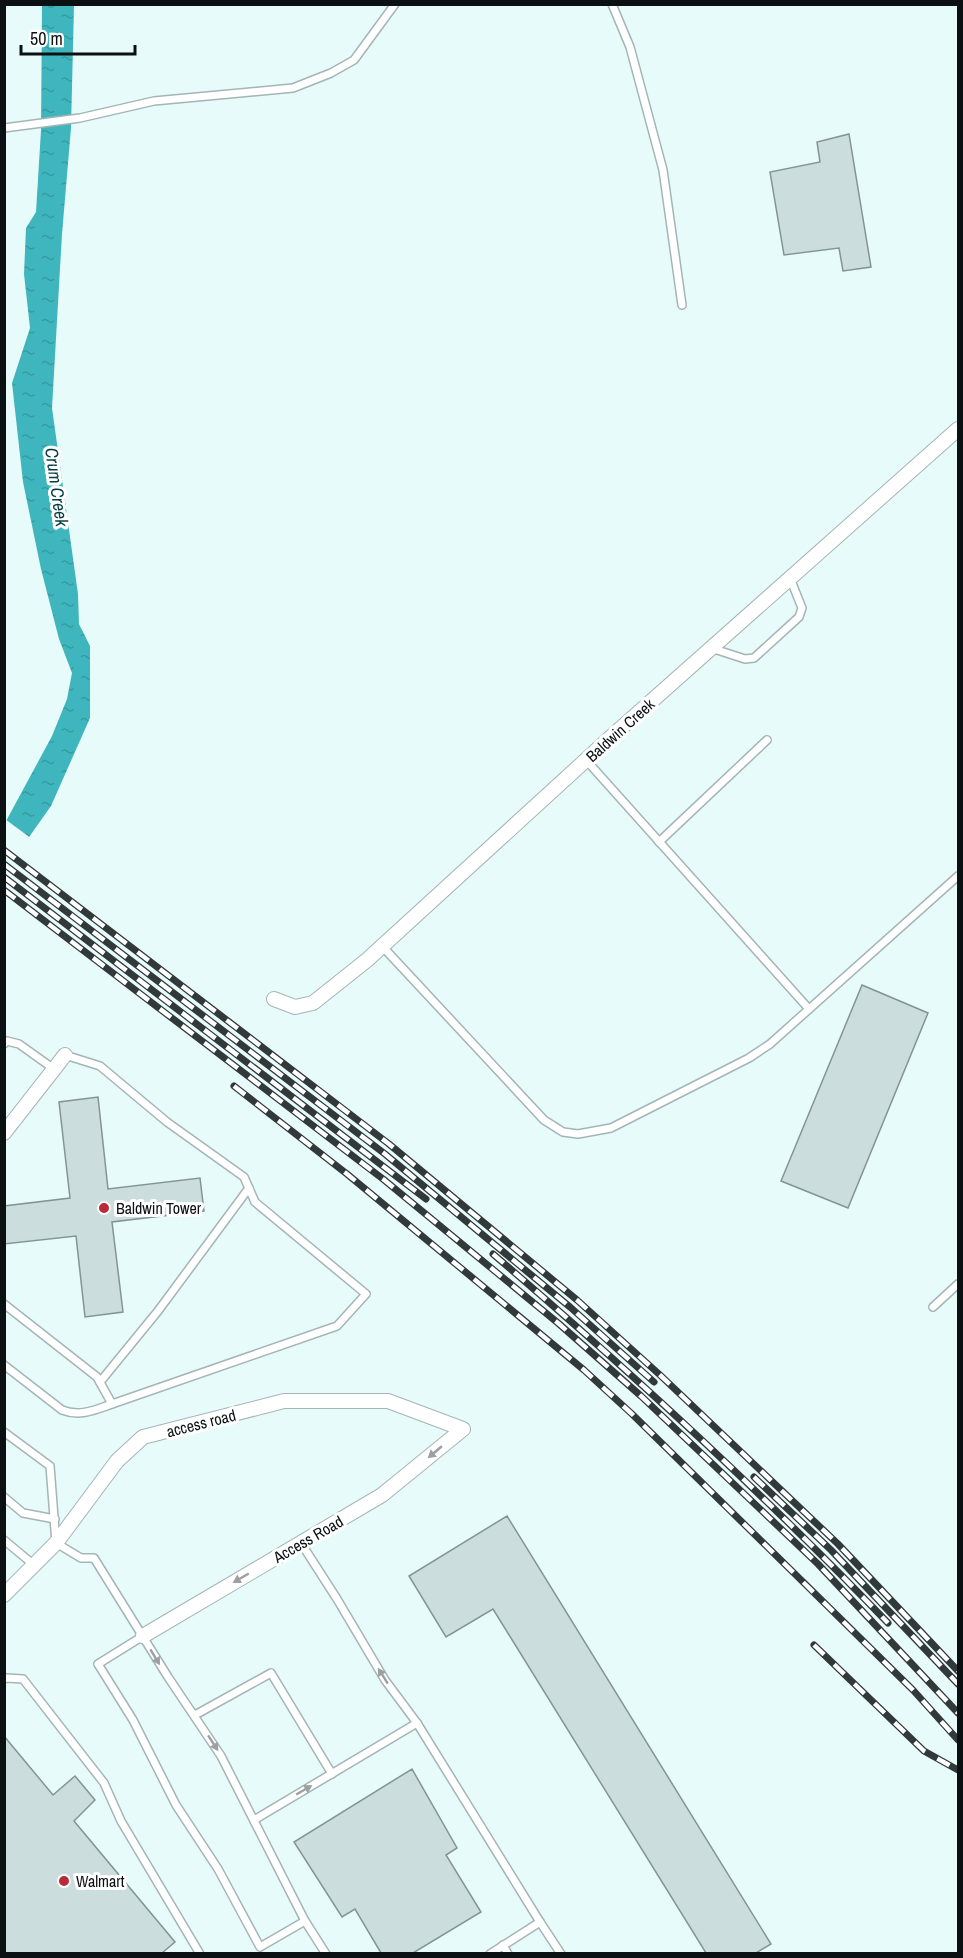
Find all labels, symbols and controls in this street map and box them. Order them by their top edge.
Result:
scale bar [21,18,135,56]
text: 50 m [30,26,63,51]
water label: Crum Creek [39,446,75,529]
street label: Baldwin Creek [581,693,659,767]
place label: Baldwin Tower [116,1197,202,1219]
marker: Baldwin Tower [97,1201,111,1215]
street label: access road [164,1404,238,1442]
one-way arrow [427,1445,443,1458]
street label: Access Road [268,1510,347,1568]
one-way arrow [233,1573,249,1584]
one-way arrow [150,1649,161,1665]
one-way arrow [377,1668,388,1684]
one-way arrow [207,1735,218,1751]
one-way arrow [296,1785,312,1796]
place label: Walmart [76,1870,125,1892]
marker: Walmart [57,1874,71,1888]

